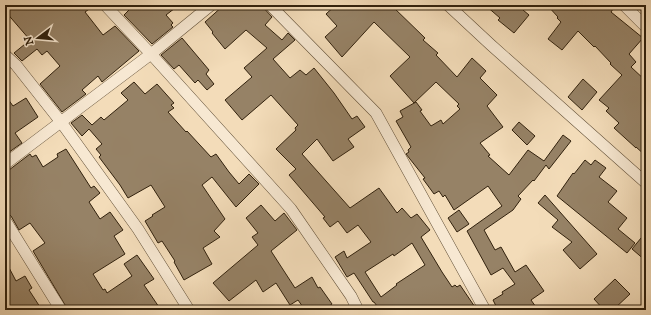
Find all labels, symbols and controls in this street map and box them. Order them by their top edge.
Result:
north arrow [18,18,58,58]
text: N [21,34,37,47]

